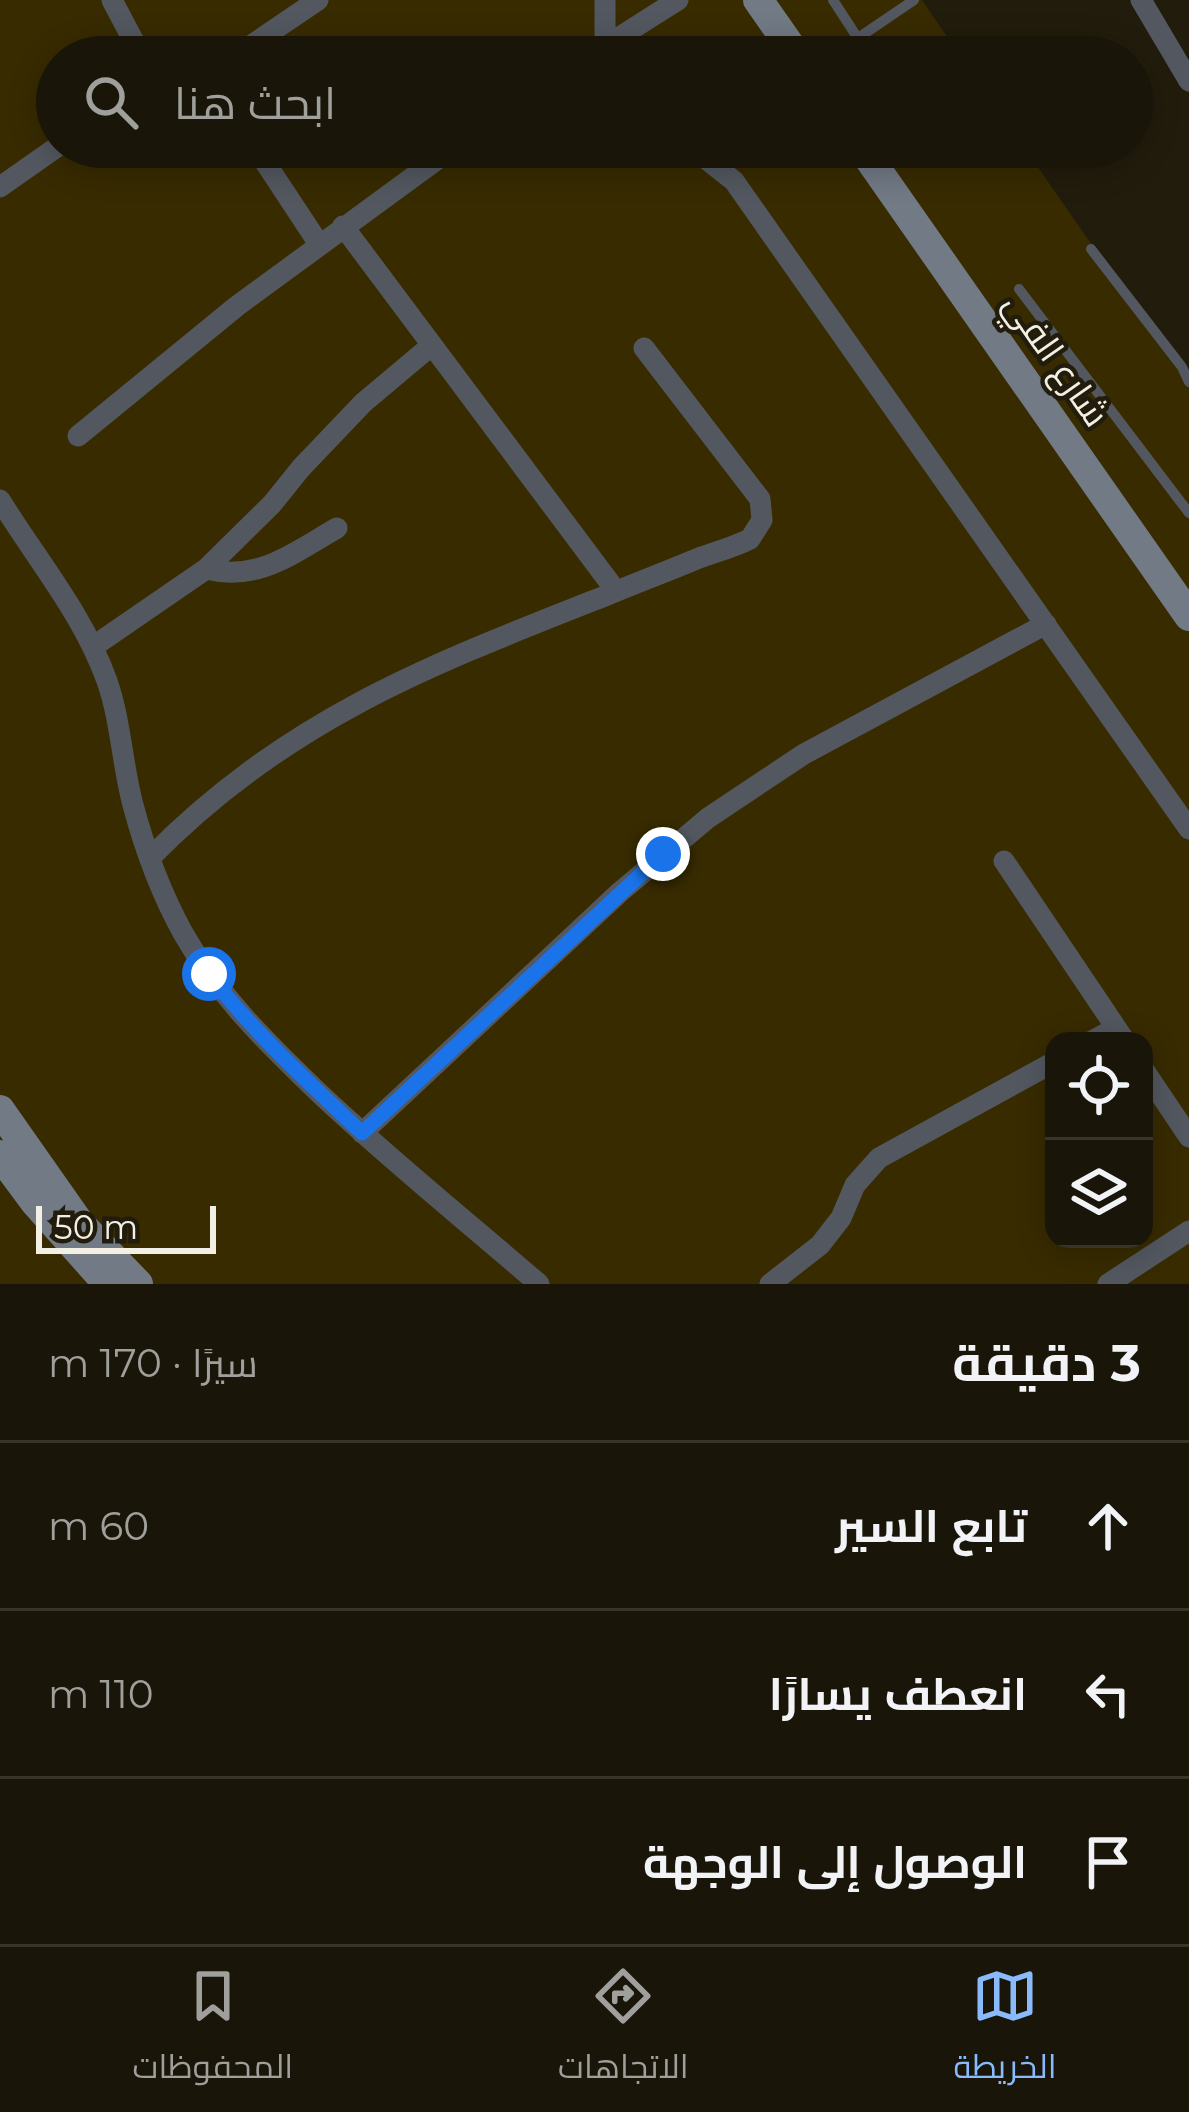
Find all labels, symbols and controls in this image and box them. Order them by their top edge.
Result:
search box [36,36,1153,168]
icon: search [78,69,144,135]
text: ابحث هنا [174,75,336,130]
street label: شارع الفي [989,283,1119,439]
route end [636,827,690,881]
route start [182,947,236,1001]
map controls [1045,1032,1153,1248]
button: locate [1045,1032,1153,1140]
button: layers [1045,1140,1153,1248]
scale bar [36,1200,216,1253]
text: 50 m [54,1207,138,1247]
text: 3 دقيقة [952,1332,1141,1394]
text: سيرًا · 170 m [48,1339,258,1387]
icon: ahead [1075,1493,1141,1559]
text: تابع السير [835,1498,1027,1553]
text: 60 m [48,1502,149,1550]
icon: left [1075,1661,1141,1727]
text: انعطف يسارًا [769,1666,1027,1721]
text: 110 m [48,1670,154,1718]
icon: arrive [1075,1829,1141,1895]
text: الوصول إلى الوجهة [643,1834,1027,1889]
tab: المحفوظات [132,1963,293,2097]
tab: الاتجاهات [558,1963,689,2097]
tab: الخريطة [954,1963,1057,2097]

